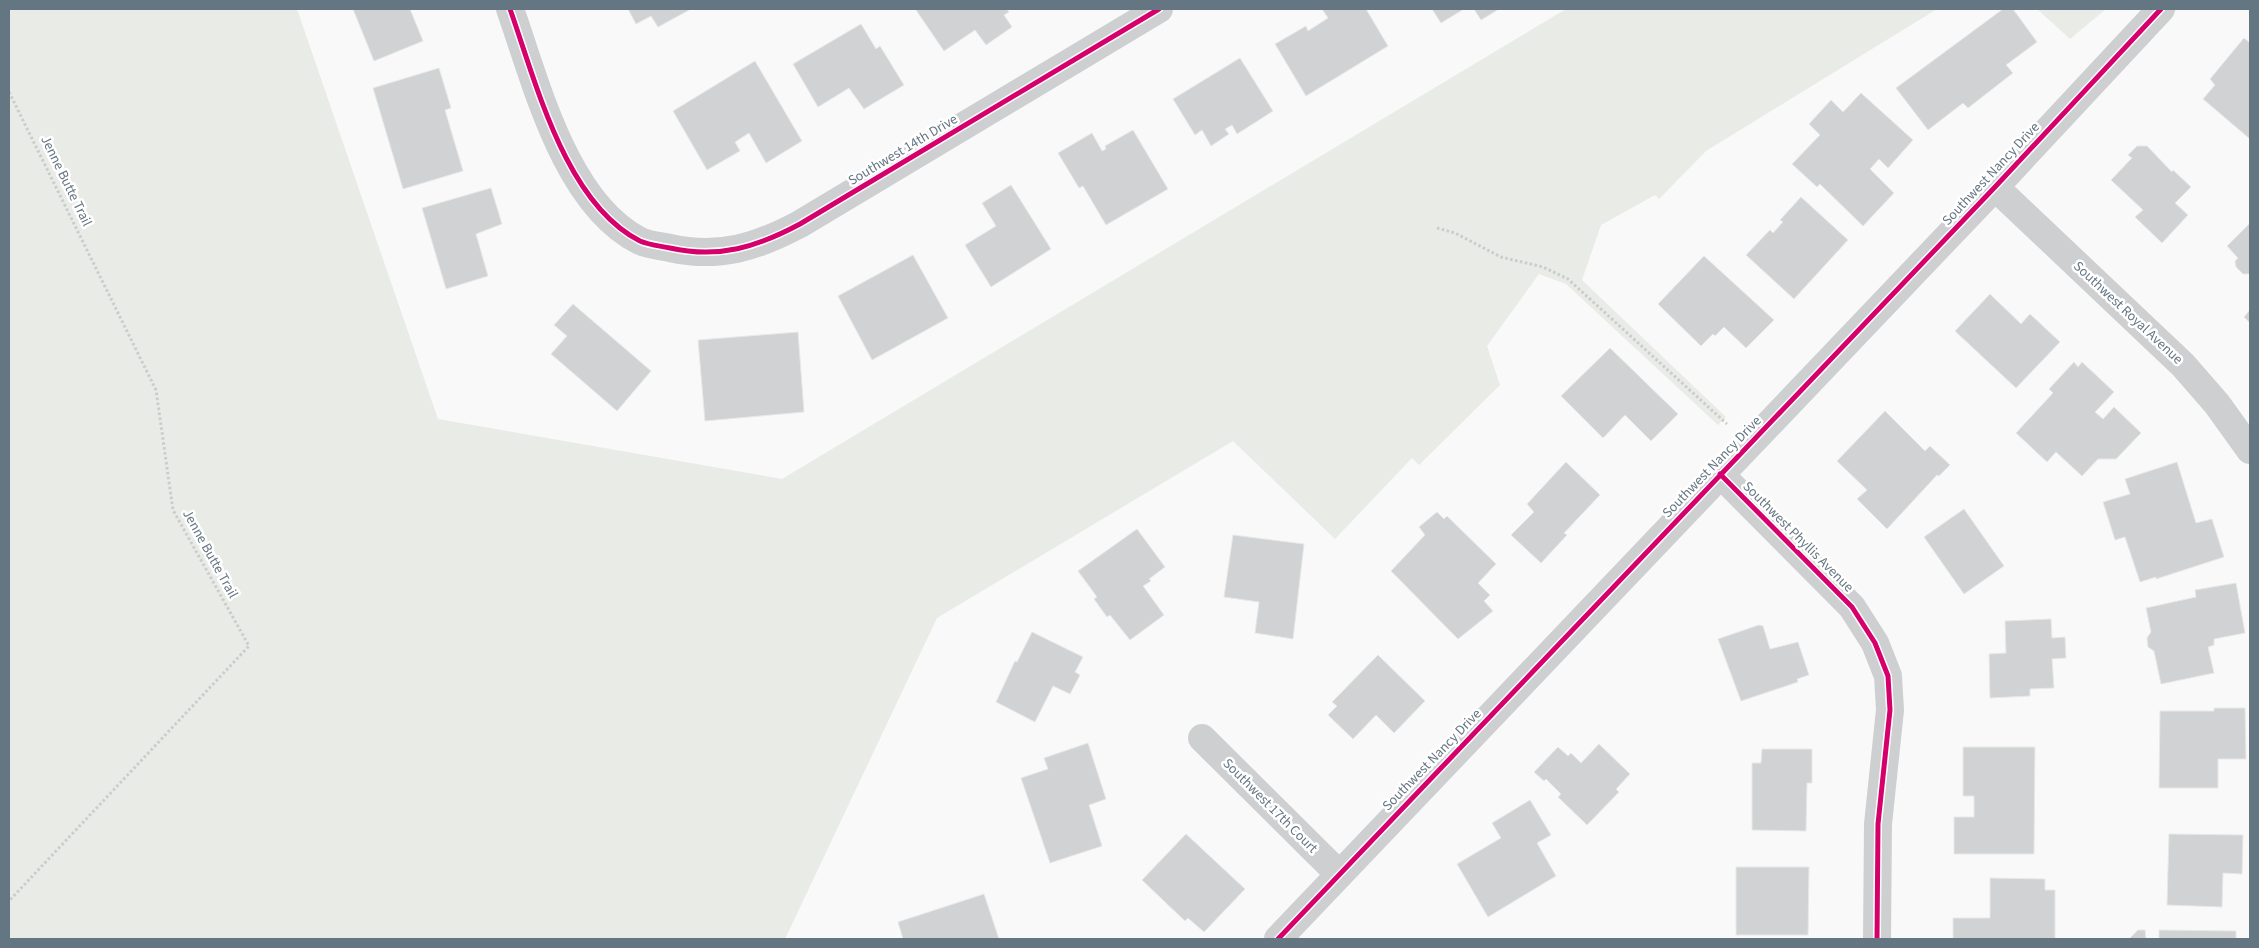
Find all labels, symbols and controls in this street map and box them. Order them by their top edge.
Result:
street label: Southwest 14th Drive [844,109,962,191]
street label: Southwest Nancy Drive [1938,118,2044,230]
street label: Jenne Butte Trail [35,132,97,230]
street label: Southwest Royal Avenue [2069,257,2187,369]
street label: Southwest Nancy Drive [1658,411,1766,523]
street label: Southwest Phyllis Avenue [1738,477,1858,597]
street label: Jenne Butte Trail [177,506,243,602]
street label: Southwest Nancy Drive [1378,704,1486,816]
street label: Southwest 17th Court [1218,754,1322,858]

